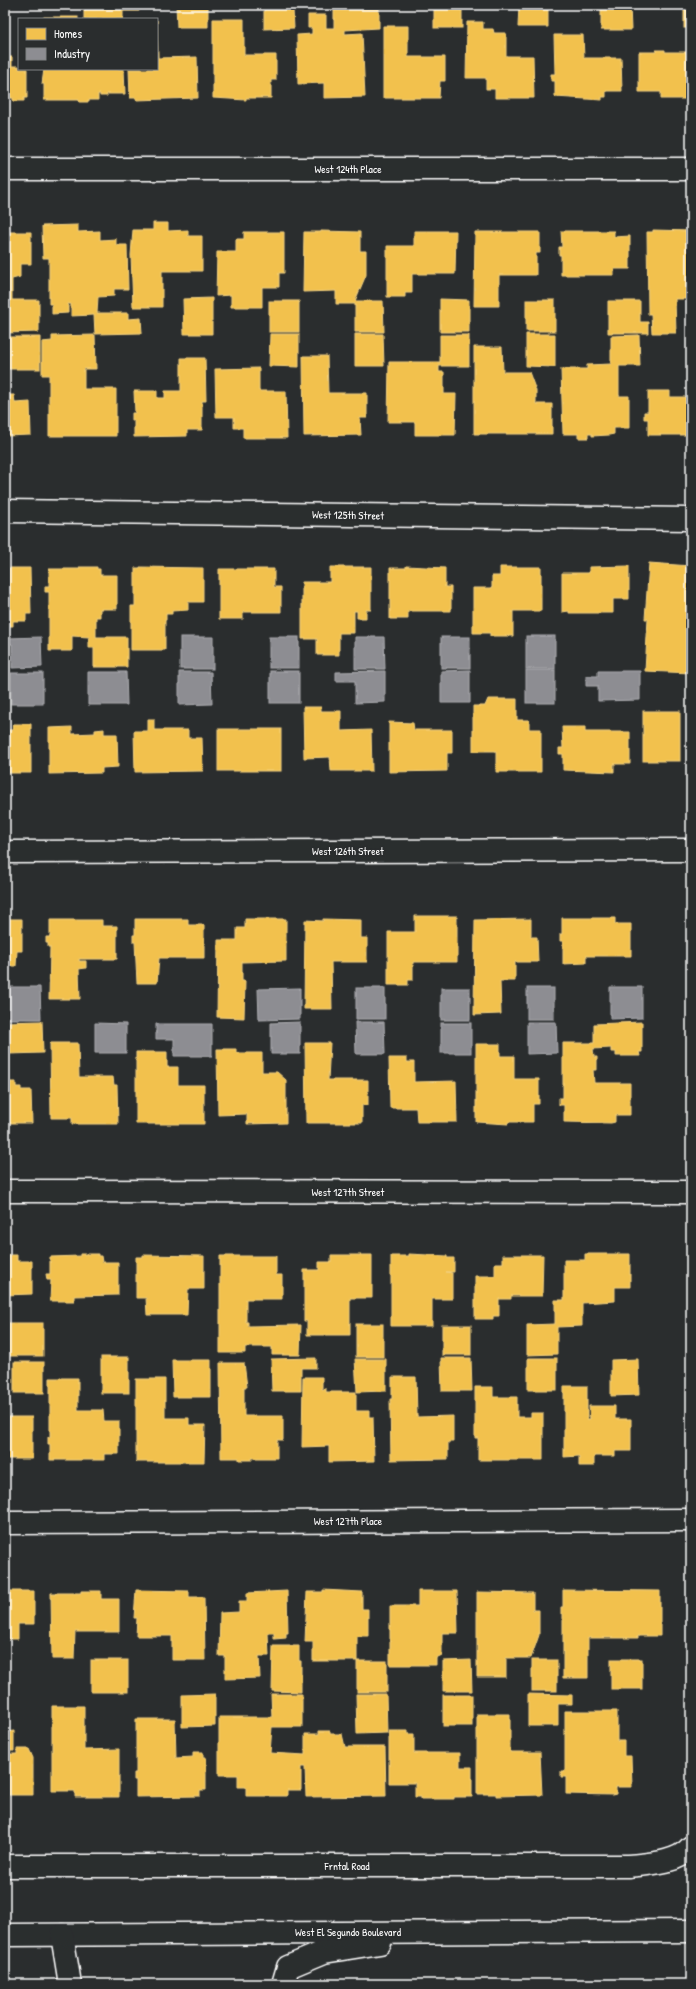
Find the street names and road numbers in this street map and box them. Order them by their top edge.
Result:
street label: West 124th Place [314,162,382,176]
street label: West 125th Street [312,507,384,523]
street label: West 126th Street [312,844,384,858]
street label: West 127th Street [312,1185,385,1199]
street label: West 127th Place [314,1514,383,1528]
street label: Frntal Road [324,1859,370,1873]
street label: West El Segundo Boulevard [295,1925,402,1939]

